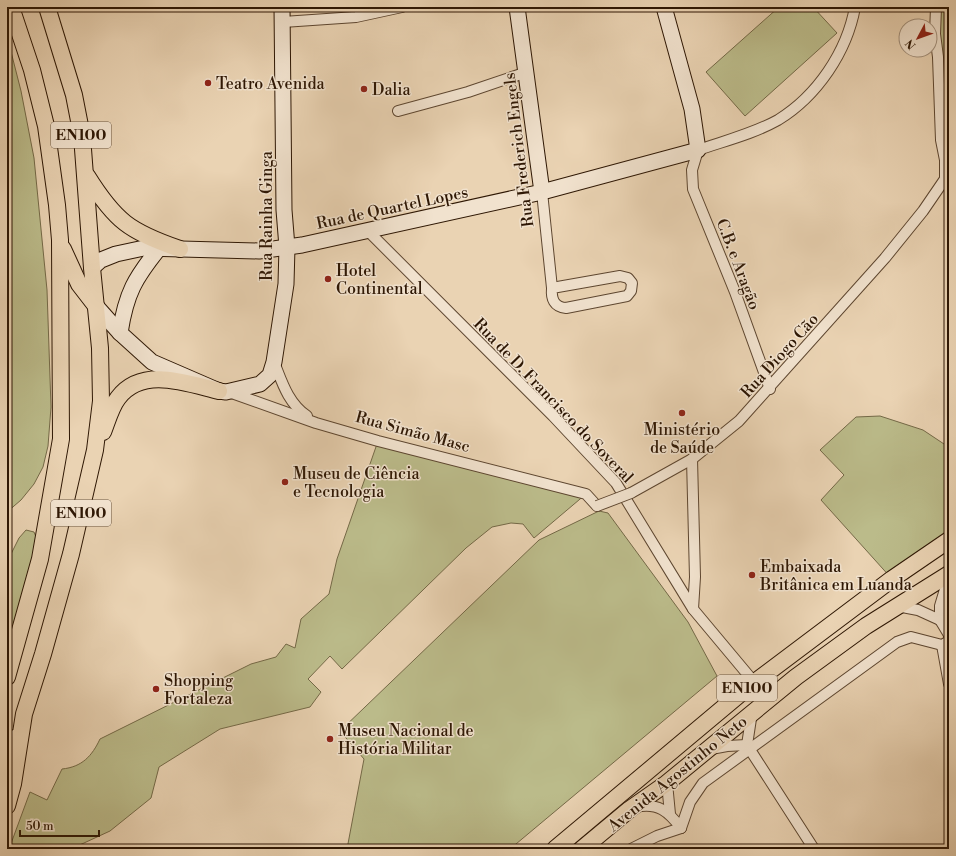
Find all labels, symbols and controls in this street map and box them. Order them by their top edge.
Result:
north arrow [898,18,938,58]
text: N [903,36,919,52]
street label: Rua Frederich Engels [500,71,538,228]
place label: Teatro Avenida [216,74,326,94]
marker: Teatro Avenida [203,78,213,88]
place label: Dalia [372,80,412,100]
marker: Dalia [359,84,369,94]
road number: EN100 [51,122,111,148]
street label: Rua Rainha Ginga [257,150,277,281]
street label: Rua de Quartel Lopes [314,182,470,234]
street label: C.B. e Aragão [712,216,765,313]
place label: Hotel Continental [336,261,423,299]
marker: Hotel Continental [323,274,333,284]
street label: Rua Diogo Cão [737,309,823,402]
street label: Rua de D. Francisco do Soveral [469,314,638,487]
street label: Rua Simão Masc [353,407,472,457]
marker: Ministério de Saúde [677,408,687,418]
place label: Ministério de Saúde [644,420,720,458]
place label: Museu de Ciência e Tecnologia [293,464,420,502]
marker: Museu de Ciência e Tecnologia [280,477,290,487]
road number: EN100 [51,500,111,526]
place label: Embaixada Britânica em Luanda [759,557,913,595]
marker: Embaixada Britânica em Luanda [747,570,757,580]
place label: Shopping Fortaleza [164,671,234,709]
road number: EN100 [717,675,777,701]
marker: Shopping Fortaleza [151,684,161,694]
street label: Avenida Agostinho Neto [603,711,751,837]
place label: Museu Nacional de História Militar [338,721,474,759]
marker: Museu Nacional de História Militar [325,734,335,744]
scale bar [20,812,99,838]
text: 50 m [26,819,54,834]

